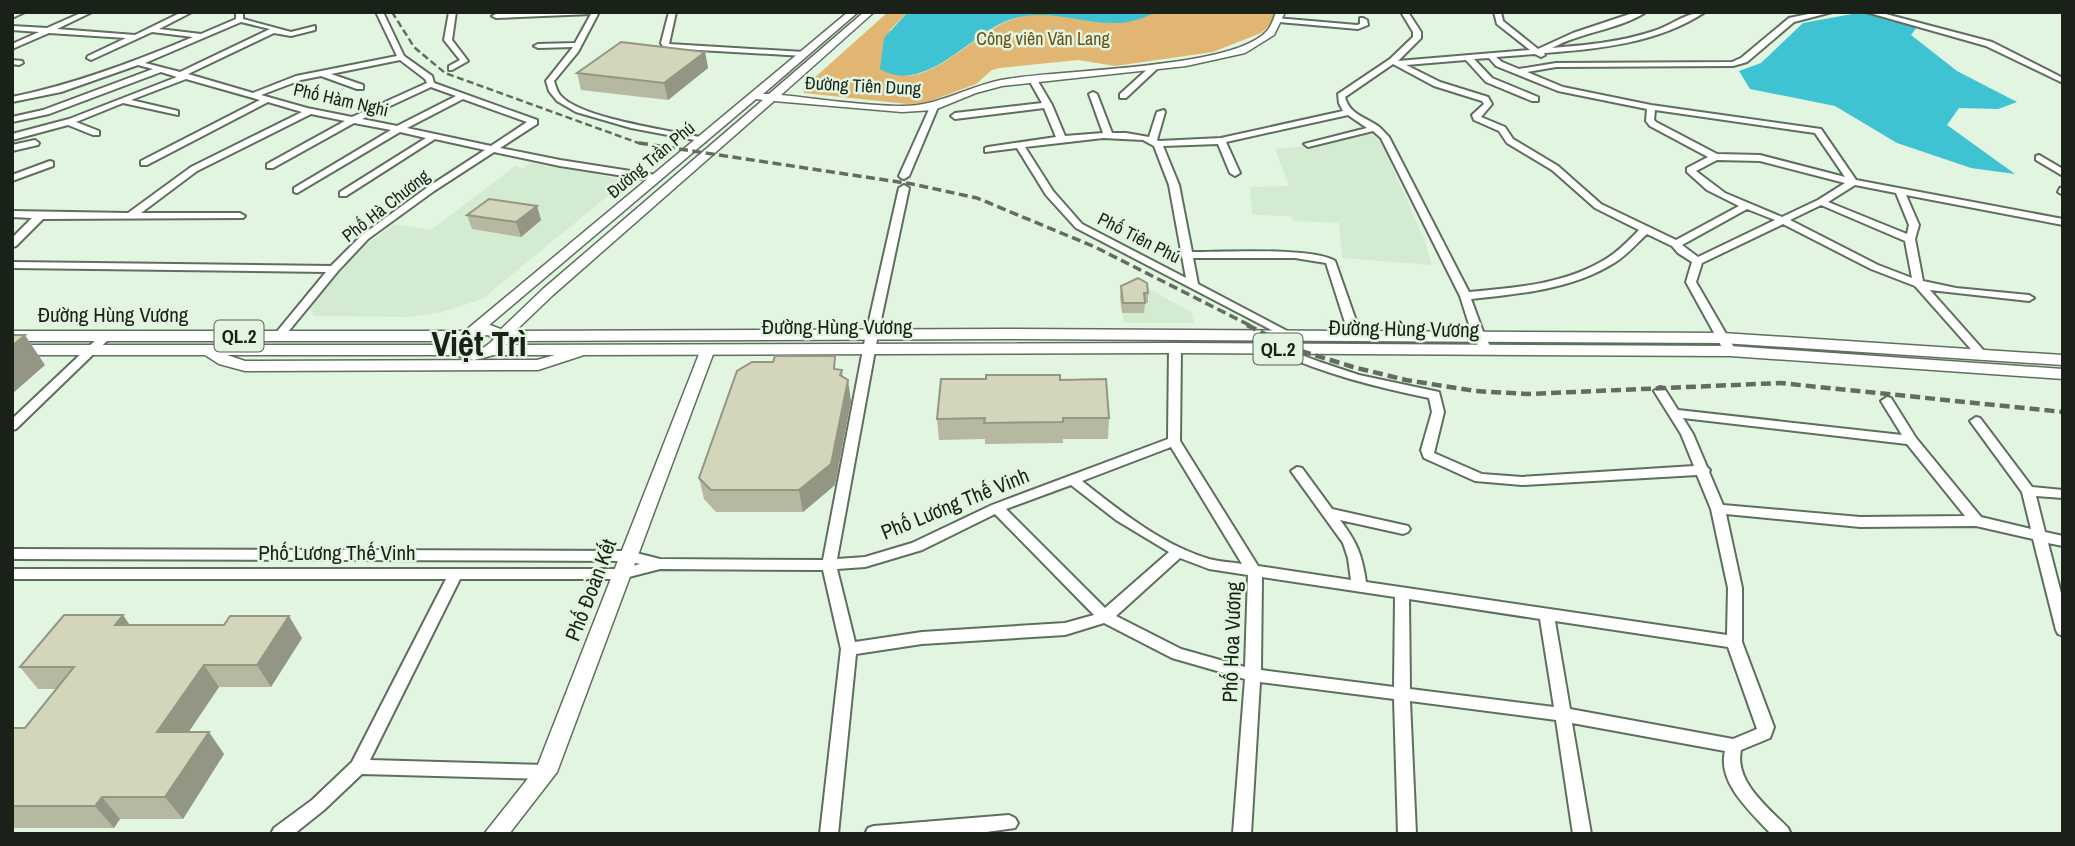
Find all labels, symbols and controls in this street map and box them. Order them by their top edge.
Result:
park label: Công viên Văn Lang [976,26,1111,51]
street label: Đường Tiên Dung [804,70,922,101]
street label: Phố Hàm Nghi [291,76,391,123]
street label: Đường Trần Phú [601,115,700,204]
street label: Phố Hà Chương [337,163,435,248]
street label: Phố Tiên Phú [1094,206,1185,269]
street label: Đường Hùng Vương [38,300,189,329]
street label: Đường Hùng Vương [762,312,913,341]
street label: Đường Hùng Vương [1328,313,1480,344]
road number: QL.2 [215,320,264,352]
district label: Việt Trì [431,320,527,367]
road number: QL.2 [1254,334,1302,364]
street label: Phố Lương Thế Vinh [876,461,1033,546]
street label: Phố Đoàn Kết [558,534,623,645]
street label: Phố Lương Thế Vinh [258,538,416,567]
street label: Phố Hoa Vương [1215,581,1248,703]

